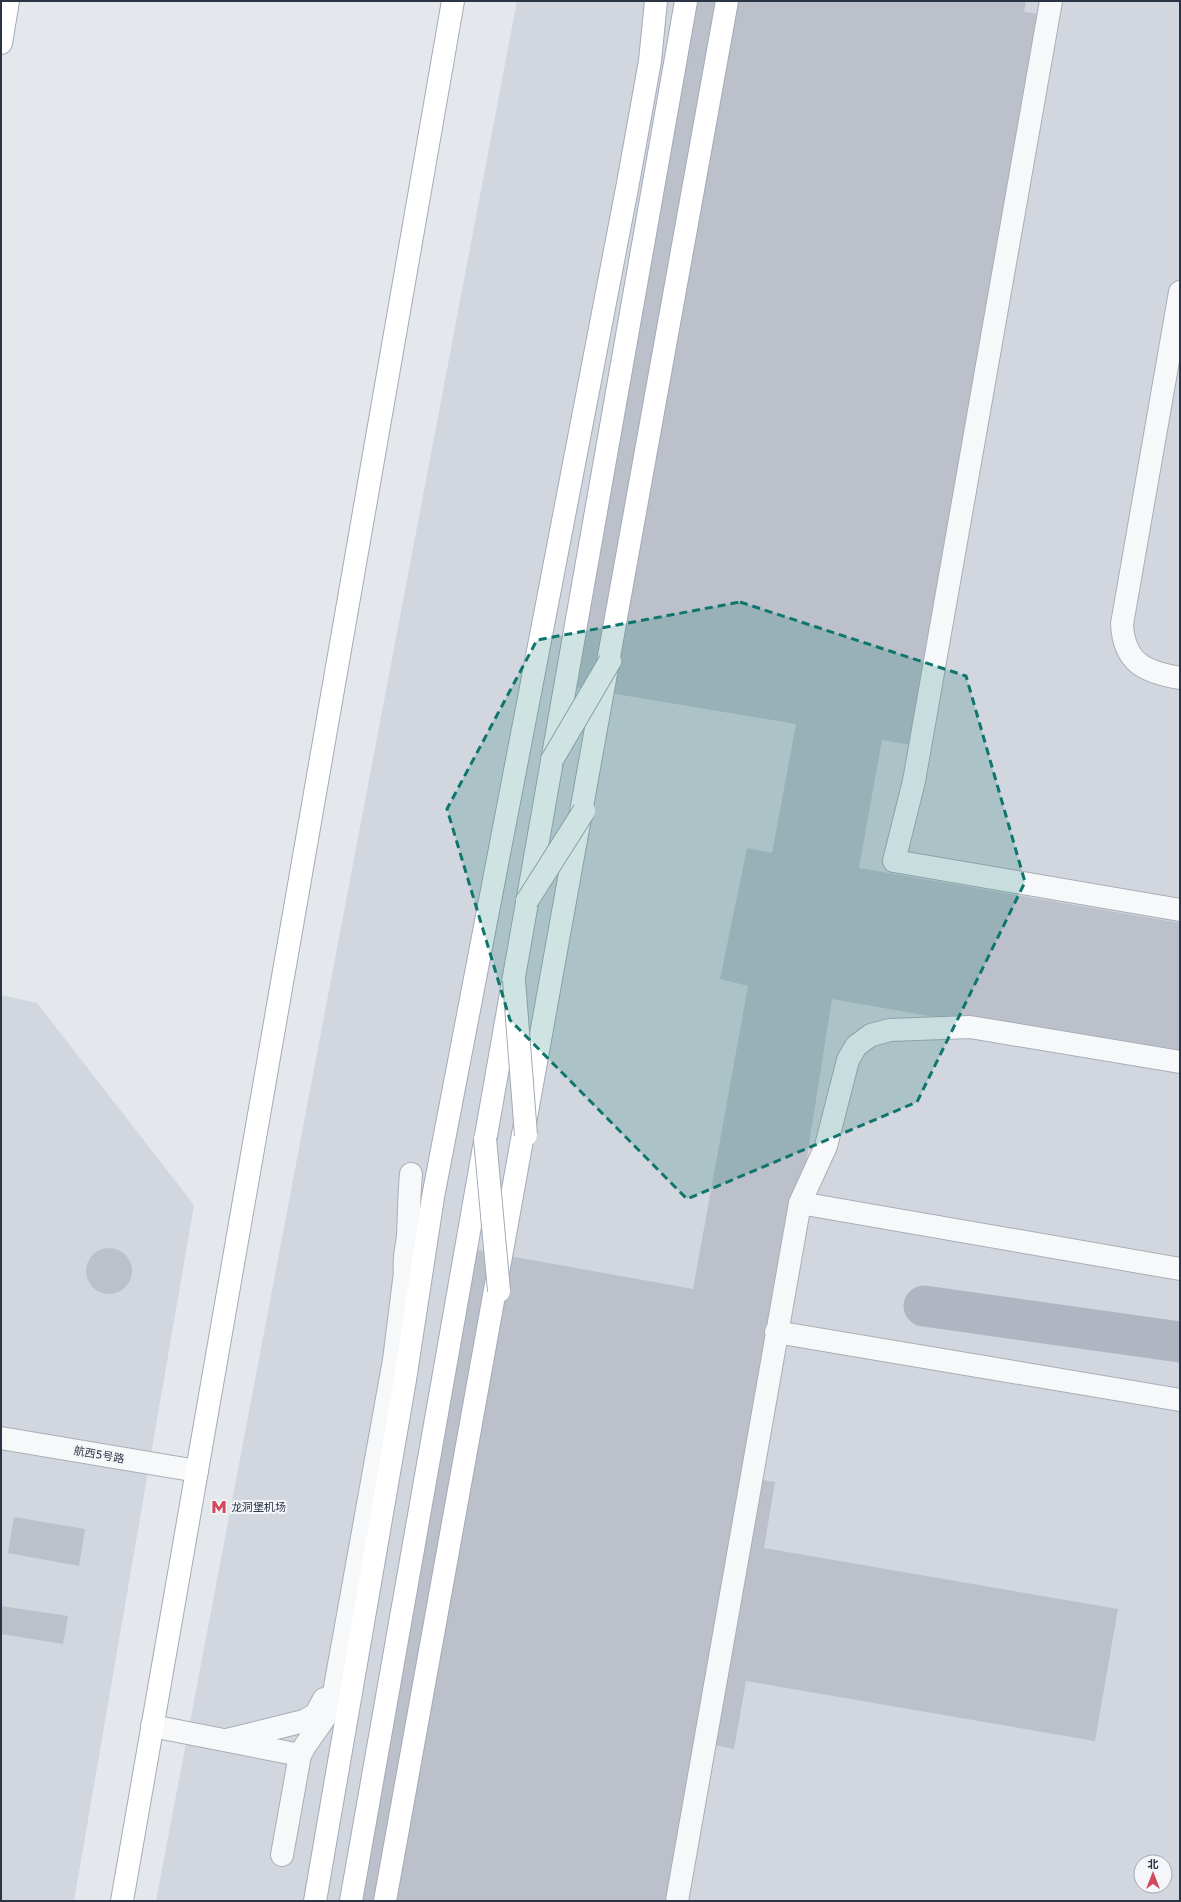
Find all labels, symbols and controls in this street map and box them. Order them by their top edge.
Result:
street label: 航西5号路 [73,1444,125,1466]
metro station icon: 龙洞堡机场 [210,1498,228,1516]
place label: 龙洞堡机场 [231,1501,286,1514]
north arrow [1133,1854,1173,1894]
text: 北 [1148,1858,1159,1871]

